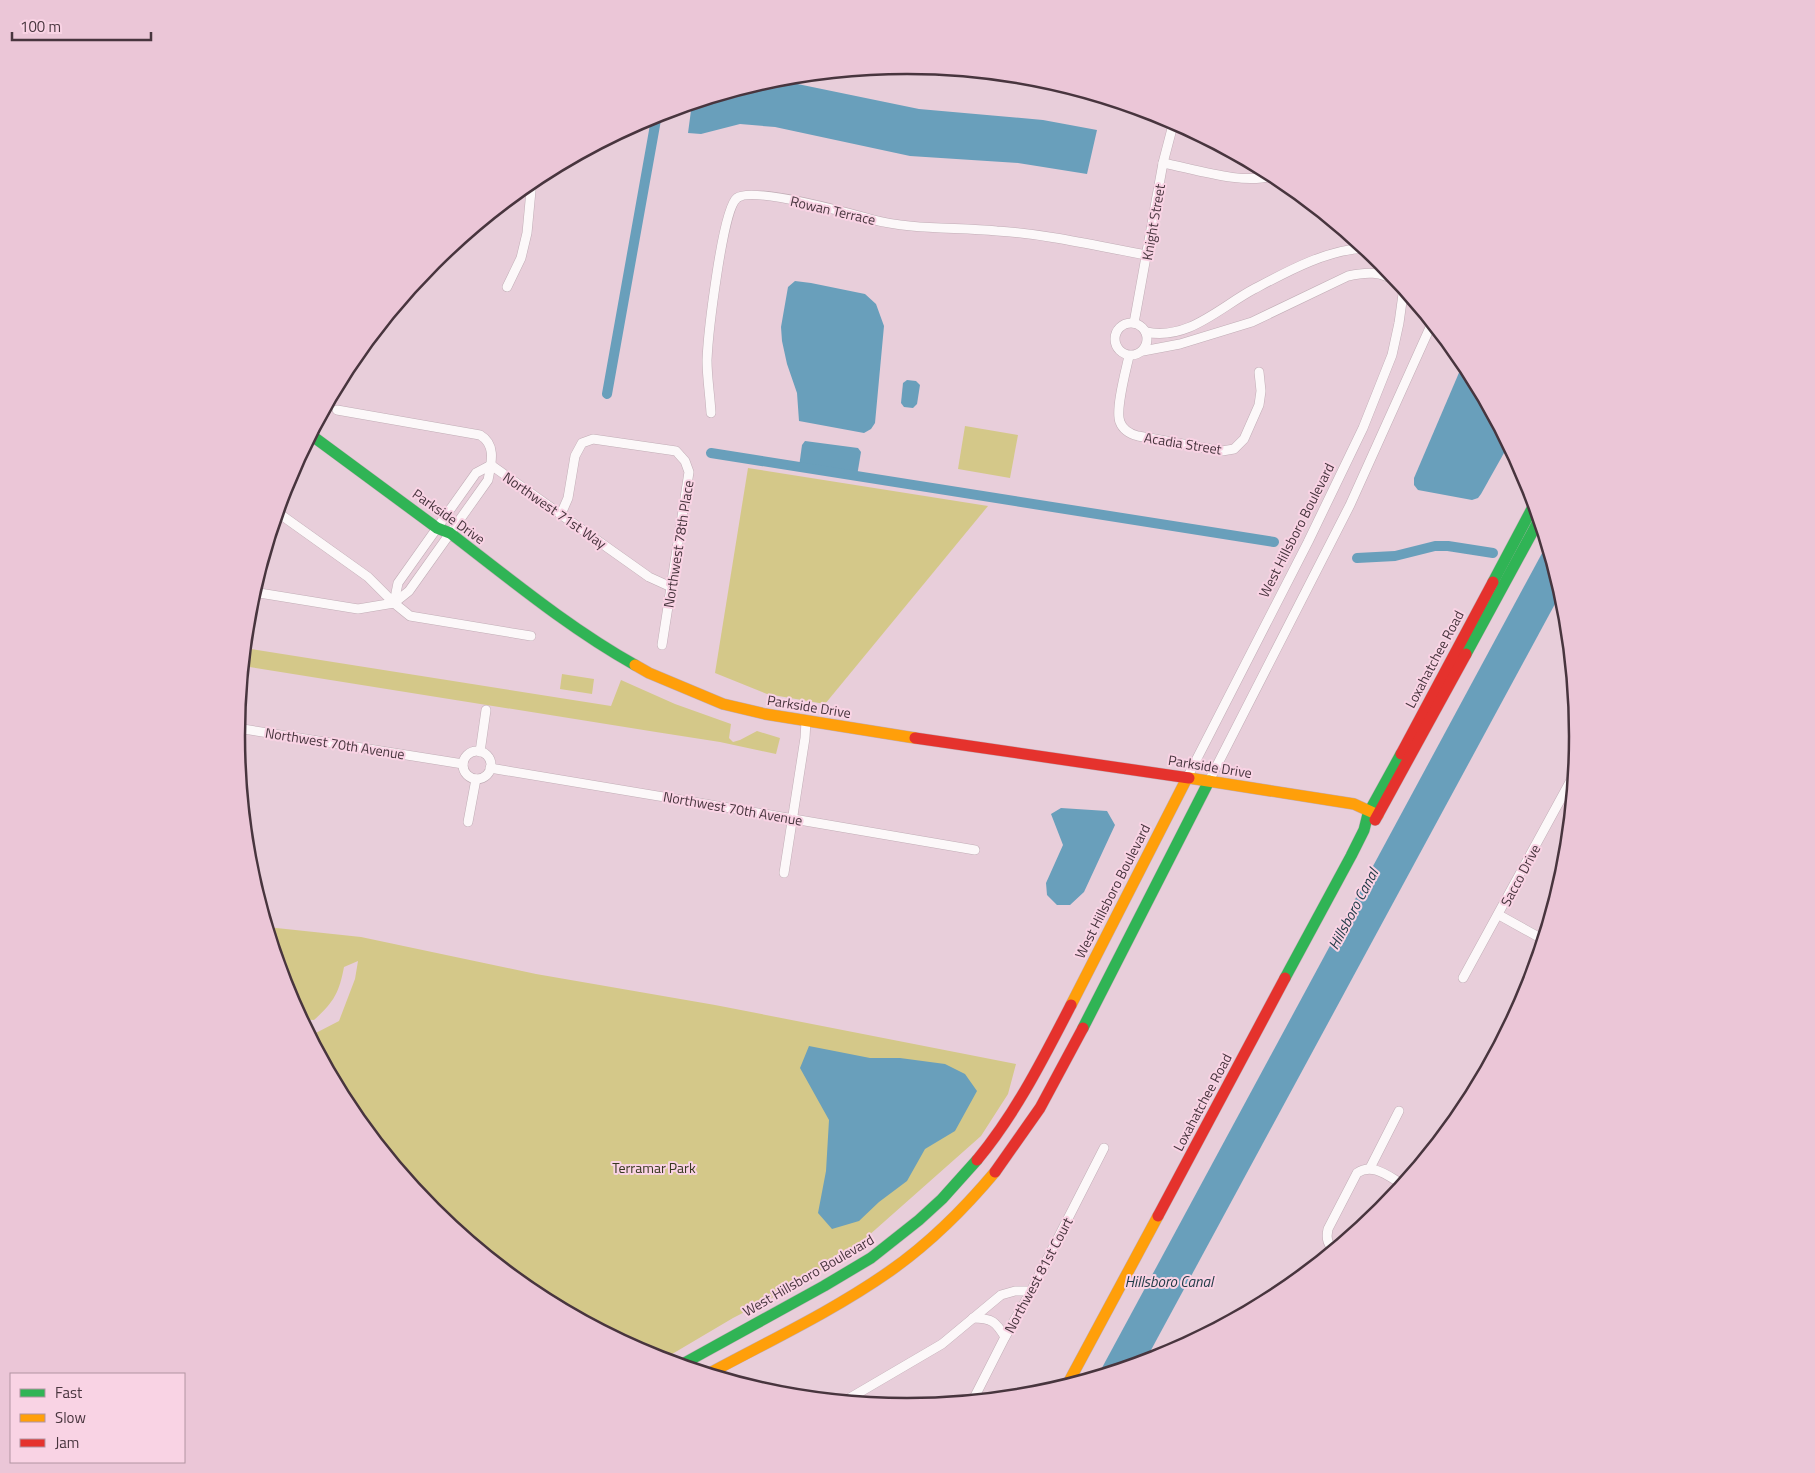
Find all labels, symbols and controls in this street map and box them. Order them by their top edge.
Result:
scale bar [12,10,151,42]
text: 100 m [20,15,61,38]
street label: Knight Street [1136,182,1170,262]
street label: Rowan Terrace [788,190,878,230]
street label: Acadia Street [1143,427,1223,459]
street label: West Hillsboro Boulevard [1253,459,1339,601]
street label: Northwest 71st Way [499,466,611,554]
street label: Northwest 78th Place [658,479,698,609]
street label: Parkside Drive [408,483,490,549]
street label: Loxahatchee Road [1399,607,1469,711]
street label: Parkside Drive [766,689,852,723]
street label: Northwest 70th Avenue [264,722,406,764]
street label: Parkside Drive [1167,749,1253,783]
street label: Northwest 70th Avenue [662,785,804,831]
street label: West Hillsboro Boulevard [1069,820,1155,962]
street label: Sacco Drive [1495,840,1545,910]
water label: Hillsboro Canal [1322,863,1385,954]
street label: Loxahatchee Road [1167,1050,1237,1154]
park label: Terramar Park [612,1157,696,1178]
street label: Northwest 81st Court [999,1213,1077,1337]
street label: West Hillsboro Boulevard [738,1229,878,1321]
water label: Hillsboro Canal [1125,1270,1215,1293]
legend [10,1373,185,1463]
text: Fast [55,1381,83,1404]
text: Slow [55,1406,86,1429]
text: Jam [55,1431,79,1454]

